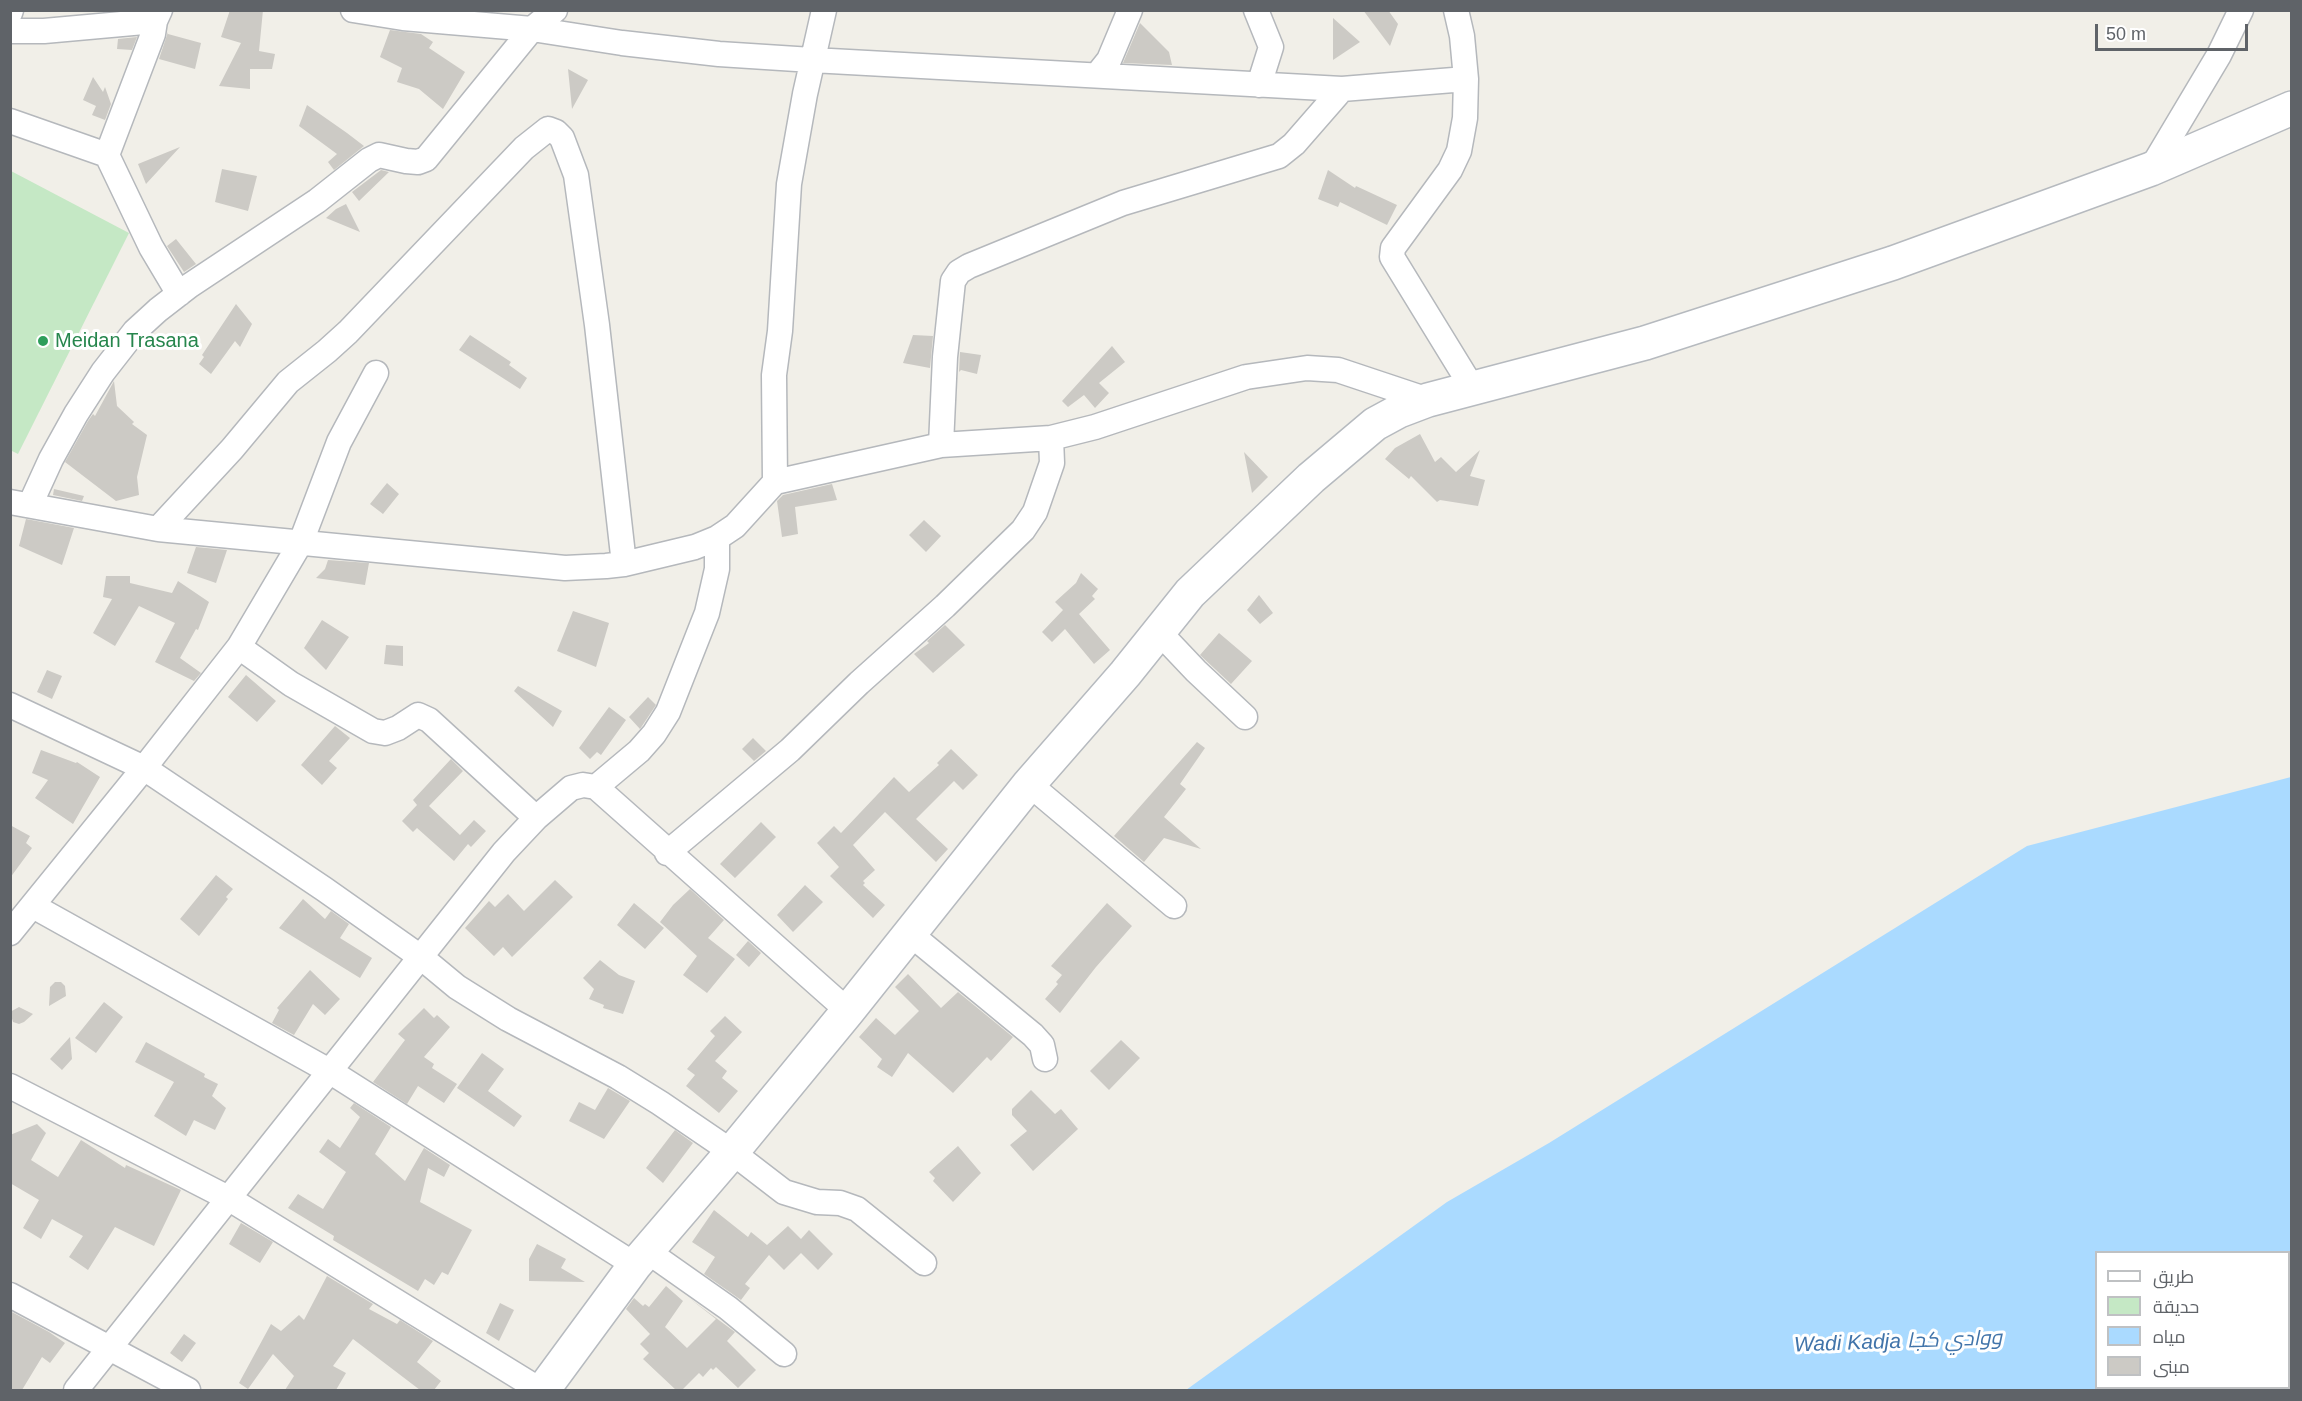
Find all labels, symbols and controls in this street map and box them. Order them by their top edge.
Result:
scale bar [2098,12,2251,50]
text: 50 m [2106,24,2146,44]
place label: Meidan Trasana [55,329,199,353]
marker: Meidan Trasana [36,334,50,348]
legend [2095,1251,2290,1389]
text: طريق [2153,1267,2194,1287]
text: حديقة [2153,1297,2199,1317]
water label: Wadi Kadja ووادي كجا [1794,1326,2002,1358]
text: مياه [2153,1327,2186,1347]
text: مبنى [2153,1357,2190,1377]

